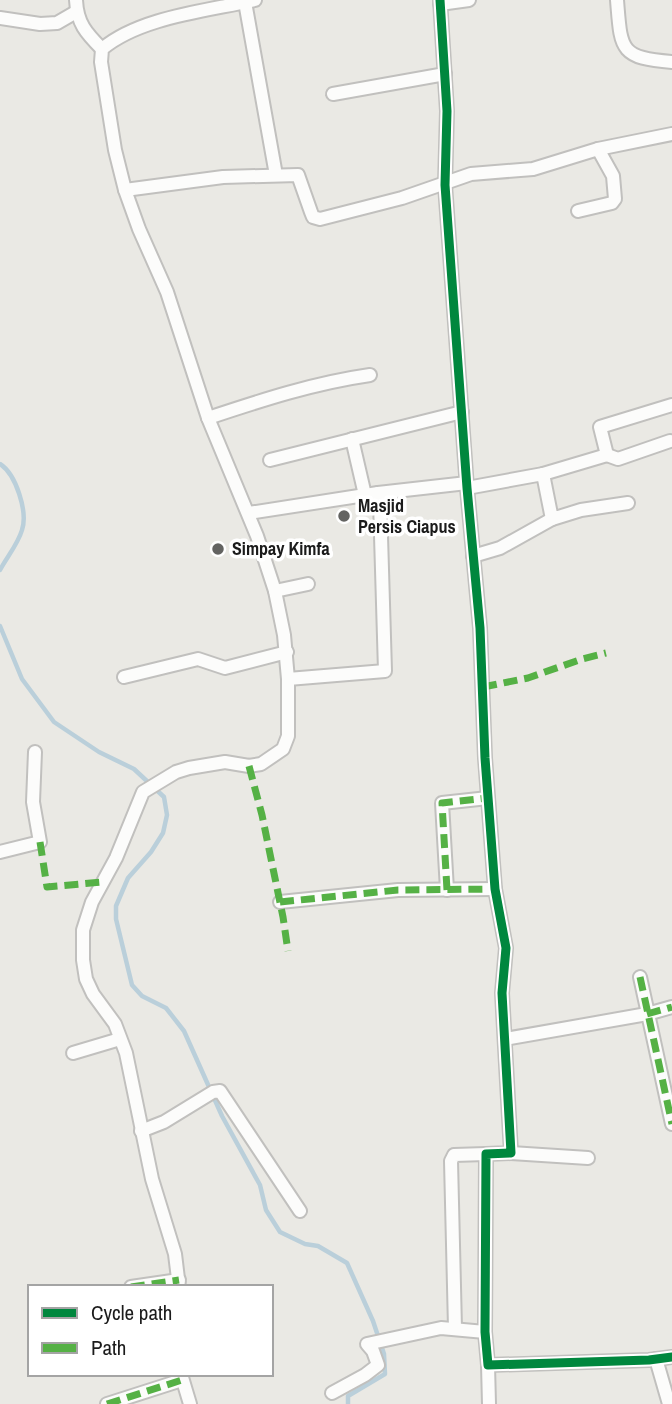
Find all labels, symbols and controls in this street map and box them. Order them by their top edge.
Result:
place label: Masjid Persis Ciapus [358,493,456,539]
marker: Masjid Persis Ciapus [336,508,352,524]
place label: Simpay Kimfa [232,536,330,561]
marker: Simpay Kimfa [210,541,226,557]
legend [28,1285,273,1376]
text: Cycle path [91,1298,172,1327]
text: Path [91,1333,126,1362]

